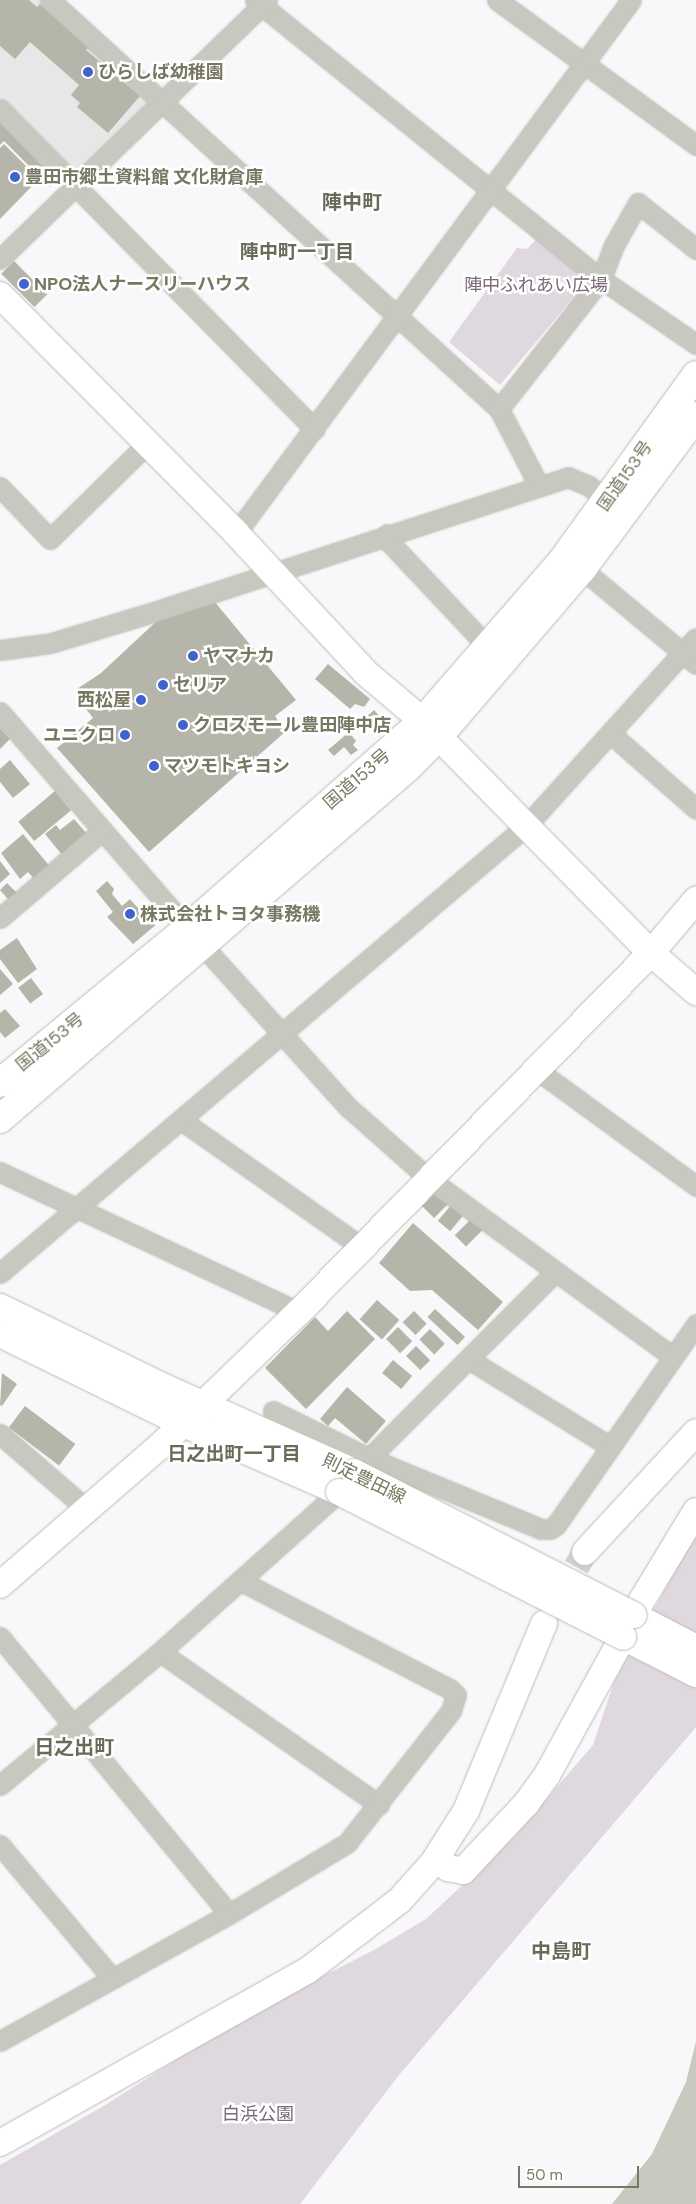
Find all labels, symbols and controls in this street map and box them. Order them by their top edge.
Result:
place label: ひらしば幼稚園 [98,61,224,83]
marker: ひらしば幼稚園 [82,66,94,78]
place label: 豊田市郷土資料館 文化財倉庫 [25,166,263,188]
marker: 豊田市郷土資料館 文化財倉庫 [9,171,21,183]
district label: 陣中町 [322,190,382,214]
district label: 陣中町一丁目 [240,241,354,263]
place label: NPO法人ナースリーハウス [34,273,252,295]
park label: 陣中ふれあい広場 [464,274,608,296]
marker: NPO法人ナースリーハウス [18,278,30,290]
street label: 国道153号 [593,437,657,515]
place label: ヤマナカ [203,645,275,667]
marker: ヤマナカ [187,650,199,662]
place label: セリア [173,674,227,696]
marker: セリア [157,679,169,691]
place label: 西松屋 [77,689,131,711]
marker: 西松屋 [135,694,147,706]
place label: クロスモール豊田陣中店 [193,714,391,736]
marker: クロスモール豊田陣中店 [177,719,189,731]
place label: ユニクロ [43,724,115,746]
marker: ユニクロ [119,729,131,741]
street label: 国道153号 [319,744,395,814]
place label: マツモトキヨシ [164,755,290,777]
marker: マツモトキヨシ [148,760,160,772]
place label: 株式会社トヨタ事務機 [140,903,320,925]
marker: 株式会社トヨタ事務機 [124,908,136,920]
street label: 国道153号 [12,1008,88,1076]
district label: 日之出町一丁目 [168,1443,300,1465]
street label: 則定豊田線 [319,1450,409,1508]
district label: 日之出町 [34,1735,114,1759]
district label: 中島町 [531,1939,591,1963]
park label: 白浜公園 [222,2103,294,2125]
scale bar [521,2156,642,2188]
text: 50 m [526,2165,563,2185]

